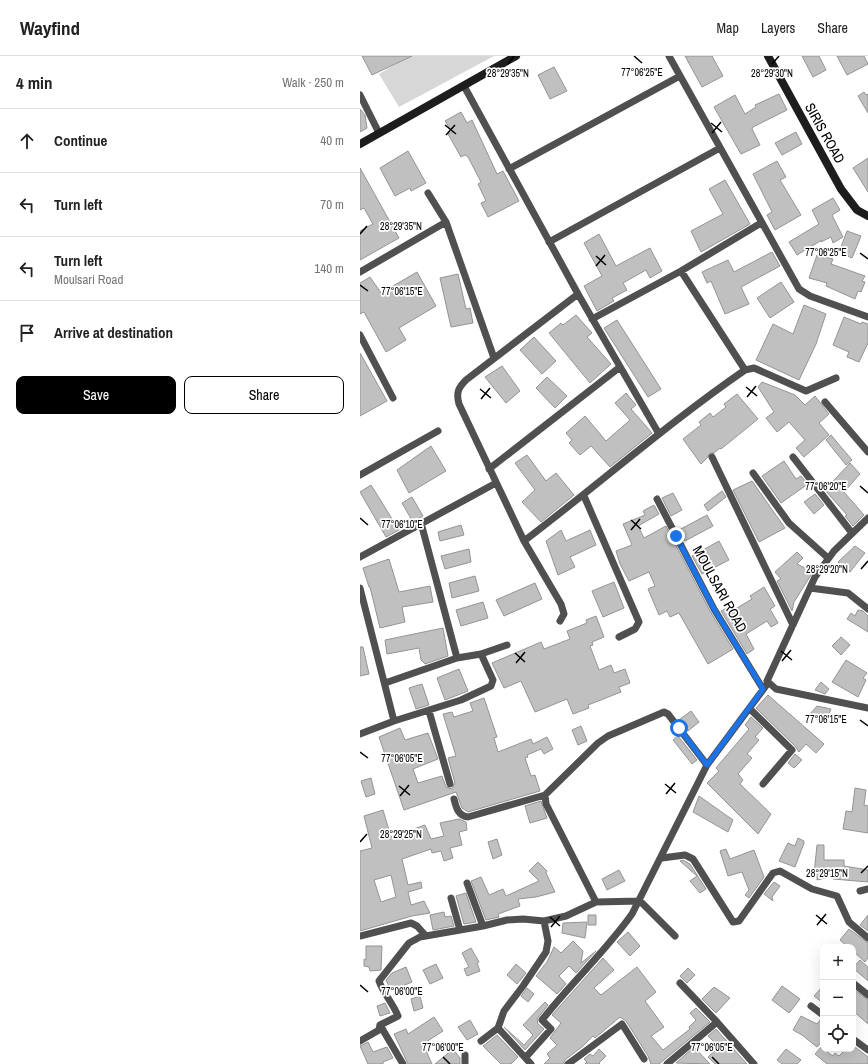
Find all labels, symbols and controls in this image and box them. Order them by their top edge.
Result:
text: Wayfind [20,15,80,41]
text: Map [717,19,739,37]
text: Layers [761,19,795,37]
text: Share [817,19,848,37]
text: 77°06'25"E [621,66,663,79]
text: 28°29'35"N [487,67,529,80]
text: 28°29'30"N [751,67,793,80]
text: 4 min [16,71,52,94]
text: Walk · 250 m [282,74,344,91]
street label: SIRIS ROAD [801,100,849,166]
icon: ahead [16,130,38,152]
text: Continue [54,130,107,151]
text: 40 m [320,132,344,149]
icon: left [16,194,38,216]
text: Turn left [54,194,102,215]
text: 70 m [320,196,344,213]
text: 28°29'35"N [380,220,422,233]
text: 77°06'25"E [805,246,847,259]
text: Turn left [54,250,102,271]
icon: left [16,258,38,280]
text: 140 m [314,260,344,277]
text: Moulsari Road [54,271,123,288]
text: 77°06'15"E [381,285,423,298]
icon: arrive [16,322,38,344]
text: Arrive at destination [54,322,173,343]
button: Save [16,376,176,414]
button: Share [184,376,344,414]
text: 77°06'20"E [805,480,847,493]
text: 77°06'10"E [381,518,423,531]
route end [667,527,685,545]
street label: MOULSARI ROAD [689,543,751,635]
text: 28°29'20"N [806,563,848,576]
text: 77°06'15"E [805,713,847,726]
route start [670,719,688,737]
text: 77°06'05"E [381,752,423,765]
text: 28°29'25"N [380,828,422,841]
text: 28°29'15"N [806,867,848,880]
map controls [820,944,856,1052]
button: + [820,944,856,980]
button: − [820,980,856,1016]
text: 77°06'00"E [381,985,423,998]
button: locate [820,1016,856,1052]
text: 77°06'00"E [422,1041,464,1054]
text: 77°06'05"E [691,1041,733,1054]

